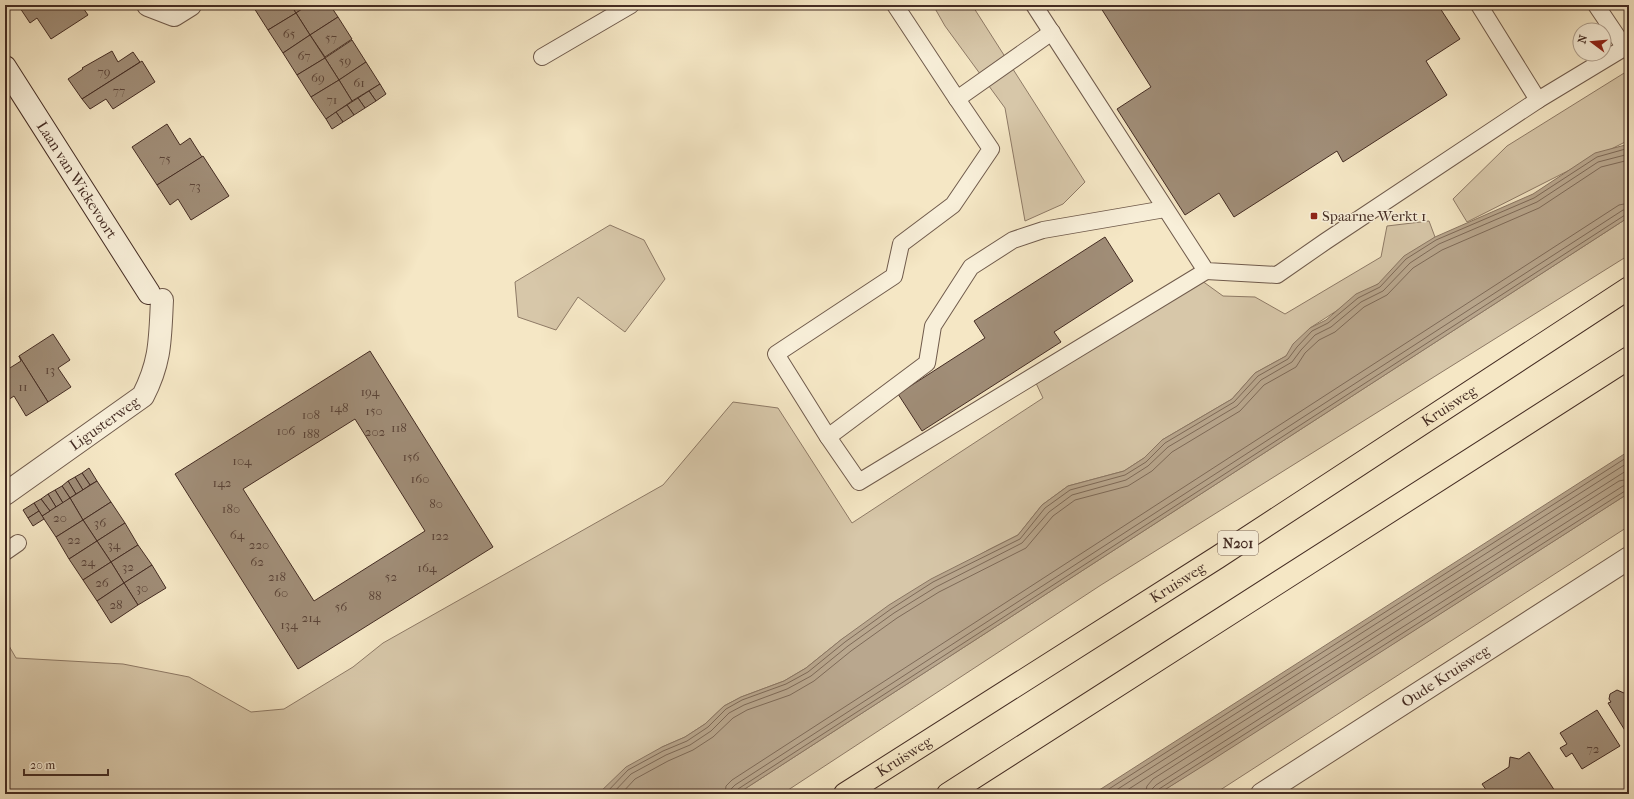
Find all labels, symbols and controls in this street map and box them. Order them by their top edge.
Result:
north arrow [1572,22,1612,62]
house number: 65 [283,26,296,41]
house number: 57 [325,30,337,45]
text: N [1575,33,1590,45]
house number: 67 [297,48,311,63]
house number: 59 [339,53,351,68]
house number: 79 [97,64,111,79]
house number: 69 [311,70,325,85]
house number: 61 [353,75,365,90]
house number: 77 [113,83,125,98]
house number: 71 [327,92,337,107]
street label: Laan van Wickevoort [33,118,121,243]
house number: 75 [159,151,171,166]
house number: 73 [189,178,201,193]
place label: Spaarne Werkt 1 [1322,207,1426,225]
marker: Spaarne Werkt 1 [1309,211,1319,221]
house number: 13 [45,362,55,377]
house number: 11 [18,379,28,394]
street label: Kruisweg [1418,381,1481,430]
house number: 194 [360,384,380,399]
street label: Ligusterweg [66,392,144,454]
house number: 148 [330,400,348,415]
house number: 150 [365,403,383,418]
house number: 108 [302,407,320,422]
house number: 118 [391,420,407,435]
house number: 106 [277,423,296,438]
house number: 202 [365,424,386,439]
house number: 188 [302,426,320,441]
house number: 156 [402,449,421,464]
house number: 104 [232,453,252,468]
house number: 160 [411,471,429,486]
house number: 142 [213,475,232,490]
house number: 80 [429,496,443,511]
house number: 180 [222,501,240,516]
house number: 20 [53,510,67,525]
house number: 36 [94,515,107,530]
house number: 64 [230,527,245,542]
house number: 122 [431,528,449,543]
road number: N201 [1218,531,1258,555]
house number: 22 [67,532,81,547]
house number: 34 [107,537,121,552]
house number: 220 [249,537,269,552]
house number: 24 [81,554,96,569]
house number: 62 [250,554,264,569]
street label: Kruisweg [1147,558,1209,607]
house number: 32 [122,559,134,574]
house number: 164 [417,560,437,575]
house number: 218 [268,569,286,584]
house number: 52 [385,569,397,584]
house number: 26 [95,575,110,590]
house number: 30 [136,580,148,595]
house number: 60 [274,585,288,600]
house number: 88 [368,588,382,603]
house number: 28 [109,597,123,612]
house number: 56 [335,599,348,614]
house number: 214 [302,610,321,625]
house number: 134 [280,617,298,632]
street label: Oude Kruisweg [1398,641,1494,711]
street label: Kruisweg [873,732,936,781]
house number: 72 [1587,741,1600,756]
scale bar [24,751,108,777]
text: 20 m [30,758,55,772]

